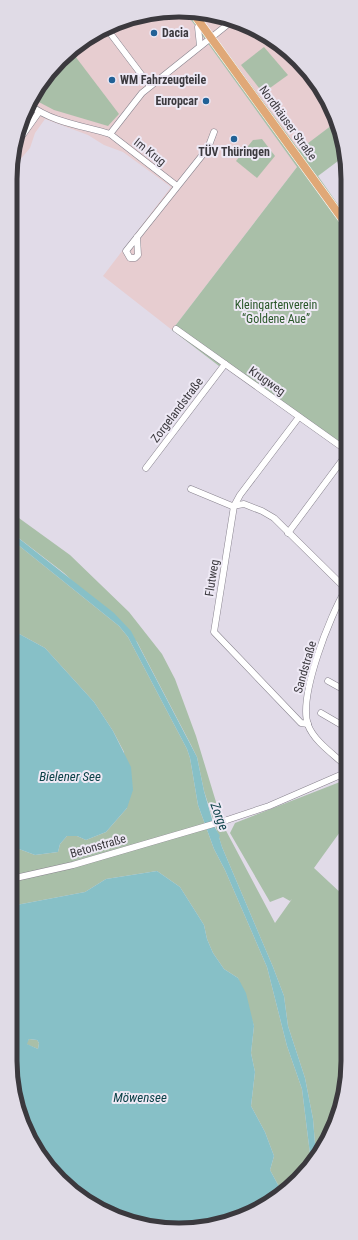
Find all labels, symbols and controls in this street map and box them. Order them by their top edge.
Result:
place label: Dacia [162,26,189,40]
marker: Dacia [149,28,159,38]
place label: WM Fahrzeugteile [120,73,206,87]
marker: WM Fahrzeugteile [107,75,117,85]
street label: Nordhäuser Straße [256,83,320,163]
place label: Europcar [155,94,198,108]
marker: Europcar [201,96,211,106]
marker: TÜV Thüringen [229,134,239,144]
street label: Im Krug [131,135,169,169]
place label: TÜV Thüringen [198,144,270,159]
park label: Kleingartenverein “Goldene Aue” [235,298,317,326]
street label: Krugweg [246,363,288,399]
street label: Zorgelandstraße [148,375,206,445]
street label: Flutweg [202,558,222,597]
street label: Sandstraße [291,639,319,695]
water label: Bielener See [39,769,101,784]
water label: Zorge [207,799,232,832]
street label: Betonstraße [68,831,128,861]
water label: Möwensee [113,1090,167,1105]

